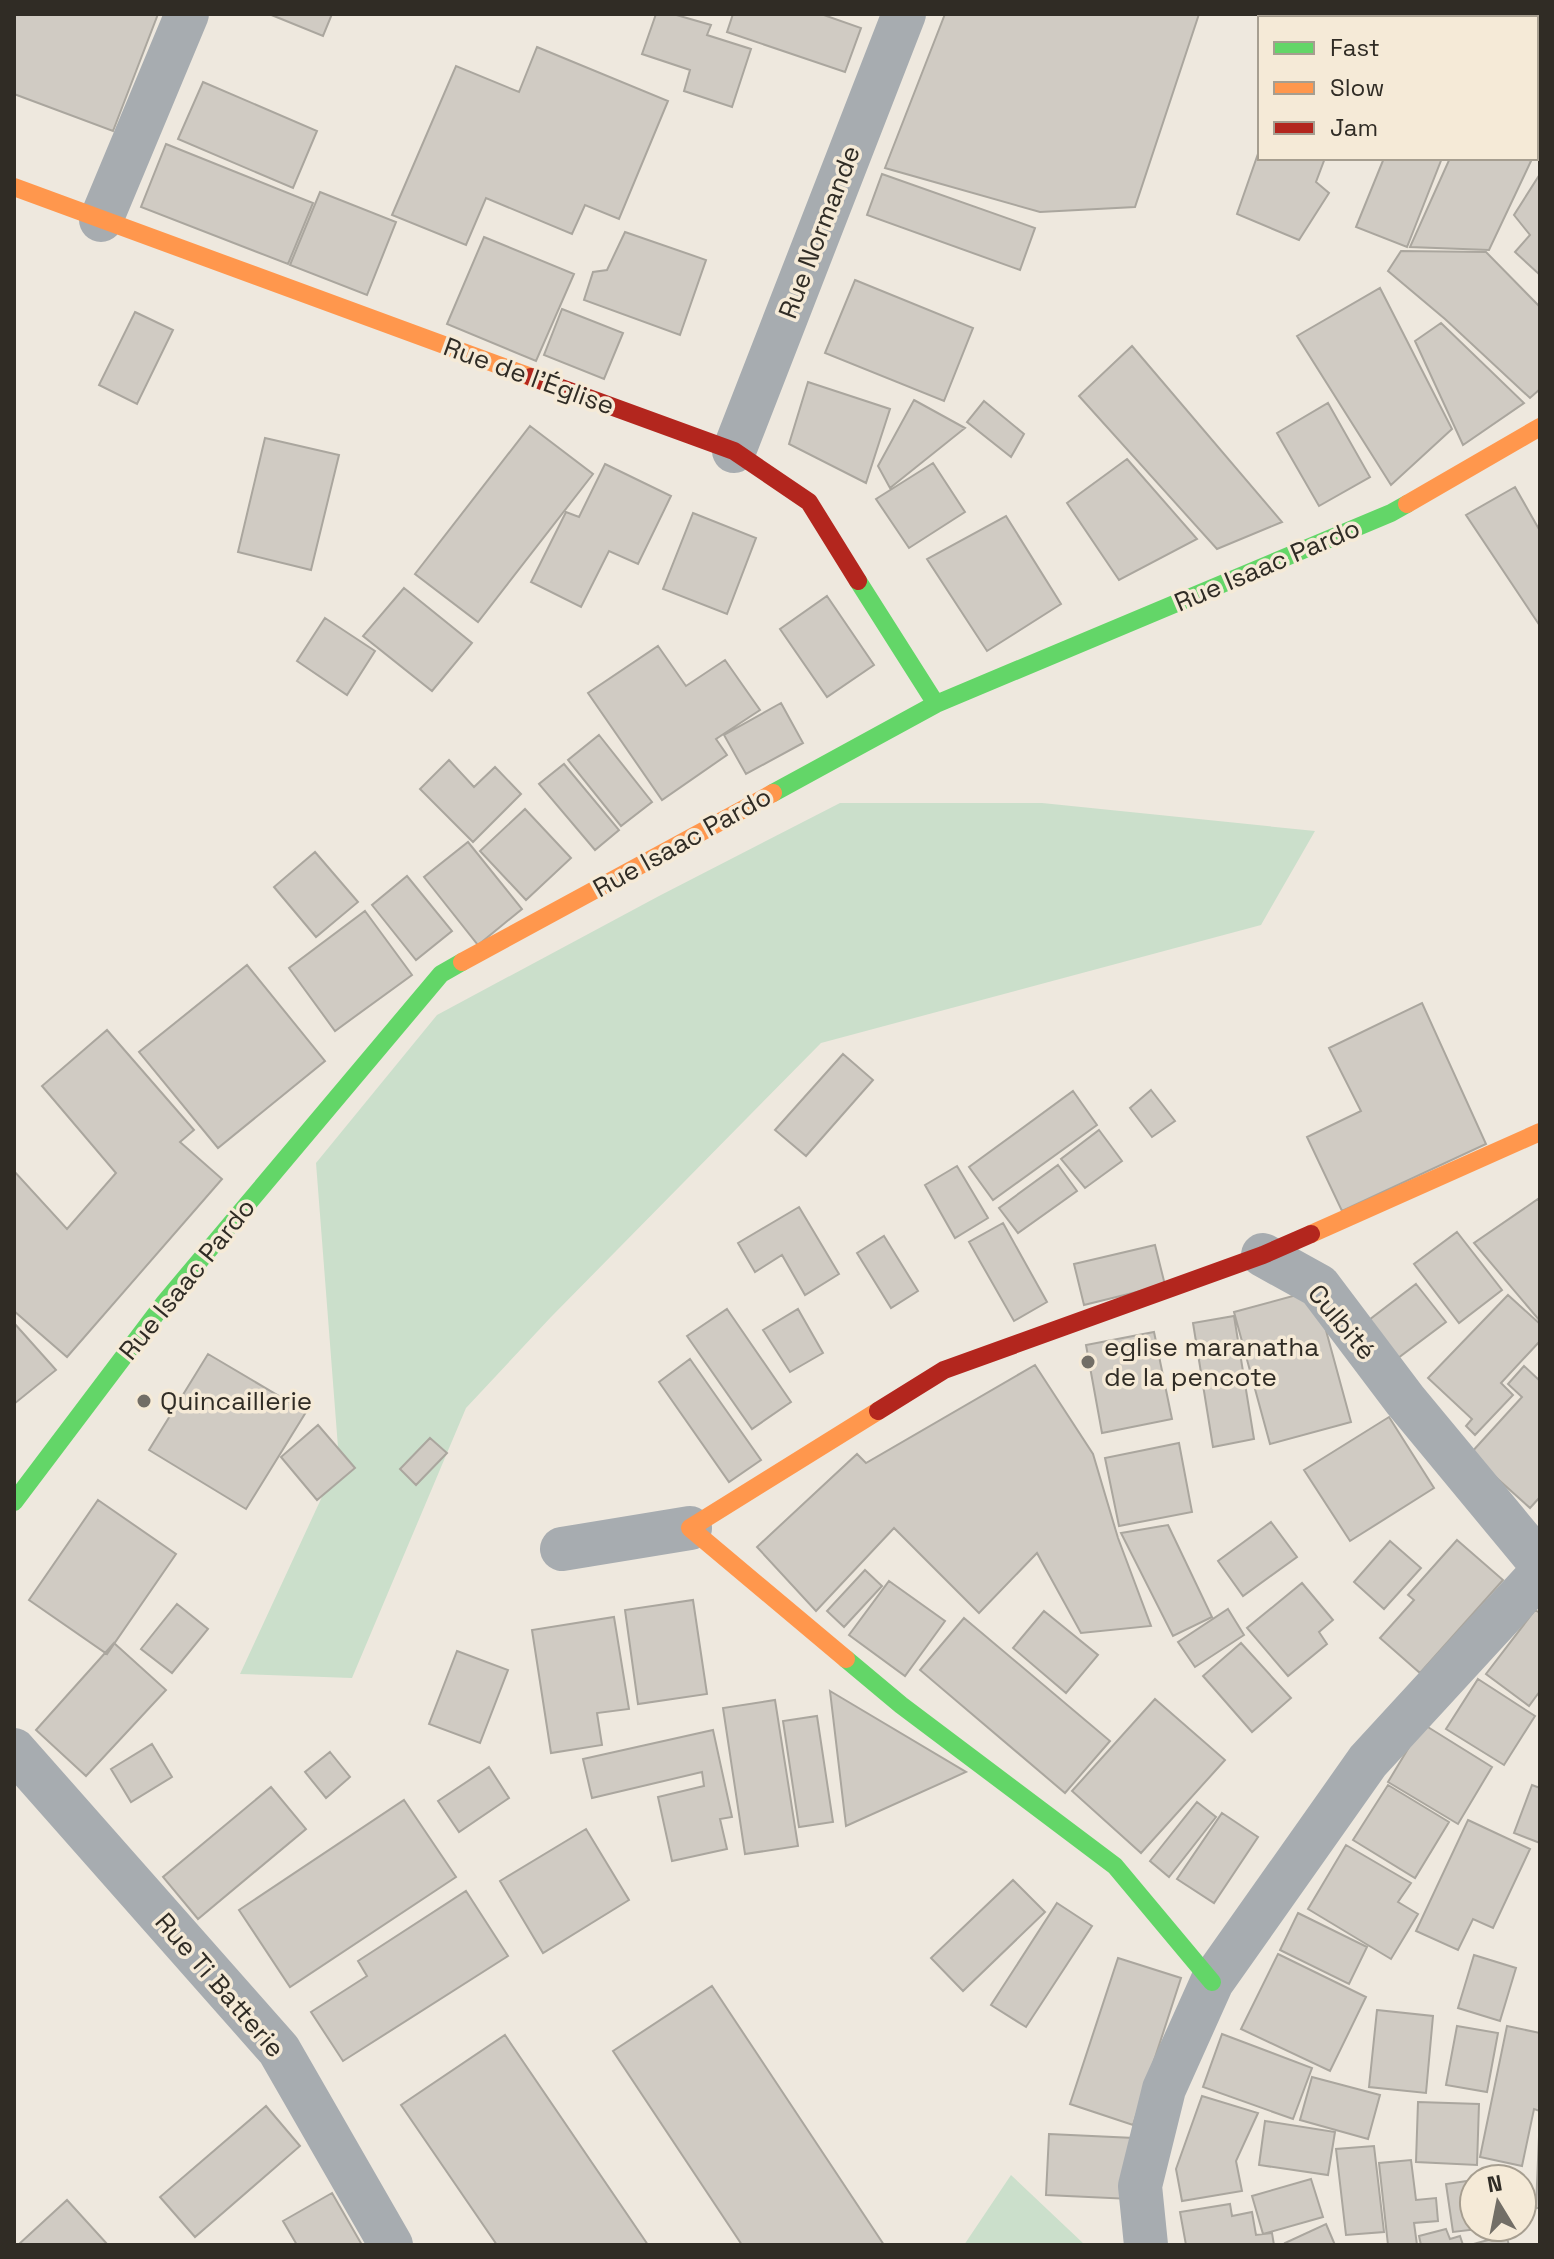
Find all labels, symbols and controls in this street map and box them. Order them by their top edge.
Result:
legend [1258,16,1538,160]
text: Fast [1330,32,1380,63]
text: Slow [1330,72,1384,103]
text: Jam [1330,112,1378,143]
street label: Rue Normande [770,141,868,323]
street label: Rue de l'Église [439,329,619,423]
street label: Rue Isaac Pardo [1169,511,1365,619]
street label: Rue Isaac Pardo [587,779,777,905]
street label: Rue Isaac Pardo [111,1191,263,1367]
street label: Culbité [1300,1277,1384,1367]
place label: eglise maranatha de la pencote [1104,1330,1319,1394]
marker: eglise maranatha de la pencote [1079,1353,1097,1371]
place label: Quincaillerie [160,1384,312,1418]
marker: Quincaillerie [135,1392,153,1410]
street label: Rue Ti Batterie [148,1905,292,2065]
north arrow [1458,2163,1538,2243]
text: N [1485,2168,1504,2198]

